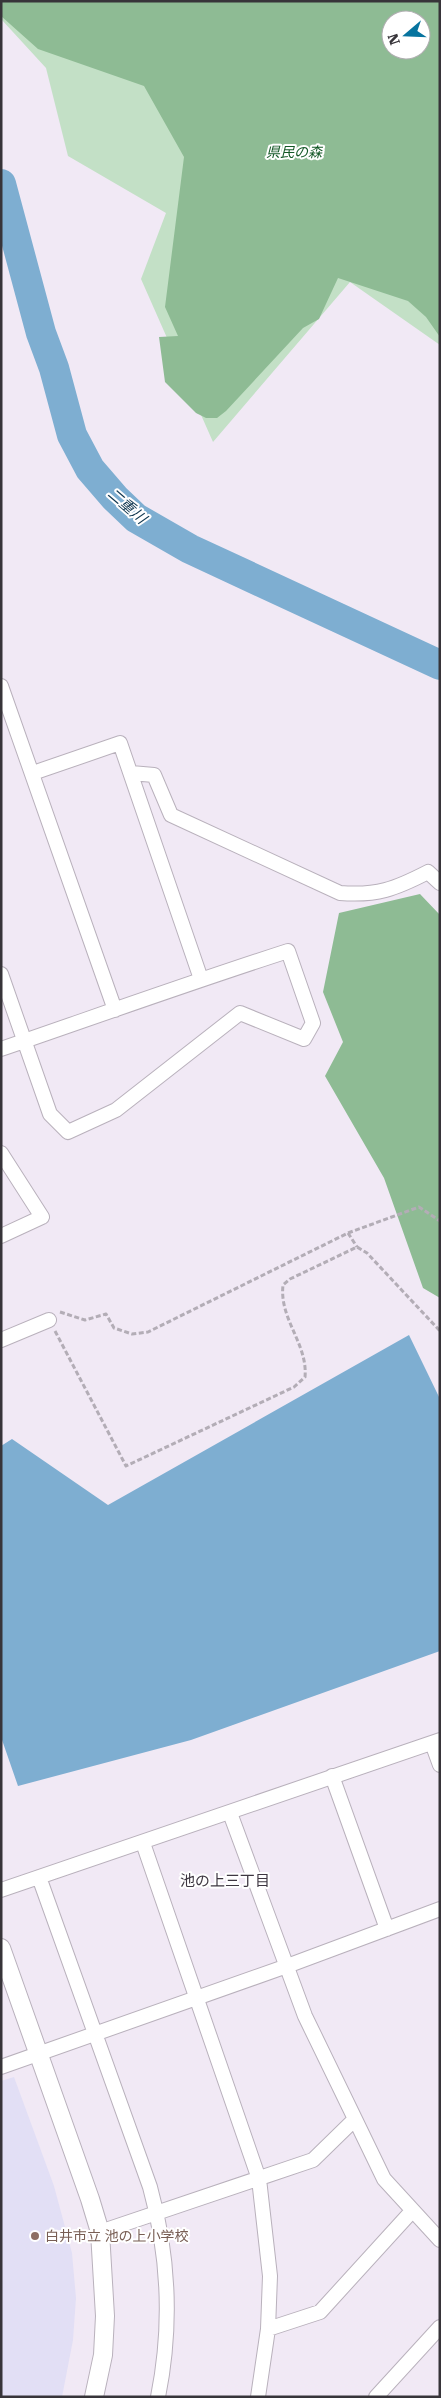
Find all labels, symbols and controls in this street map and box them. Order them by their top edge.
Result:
north arrow [381,10,431,60]
text: N [384,31,403,47]
park label: 県民の森 [266,144,324,160]
water label: 二重川 [104,484,151,529]
district label: 池の上三丁目 [180,1872,270,1890]
place label: 白井市立 池の上小学校 [45,2228,189,2244]
marker: 白井市立 池の上小学校 [29,2230,41,2242]

